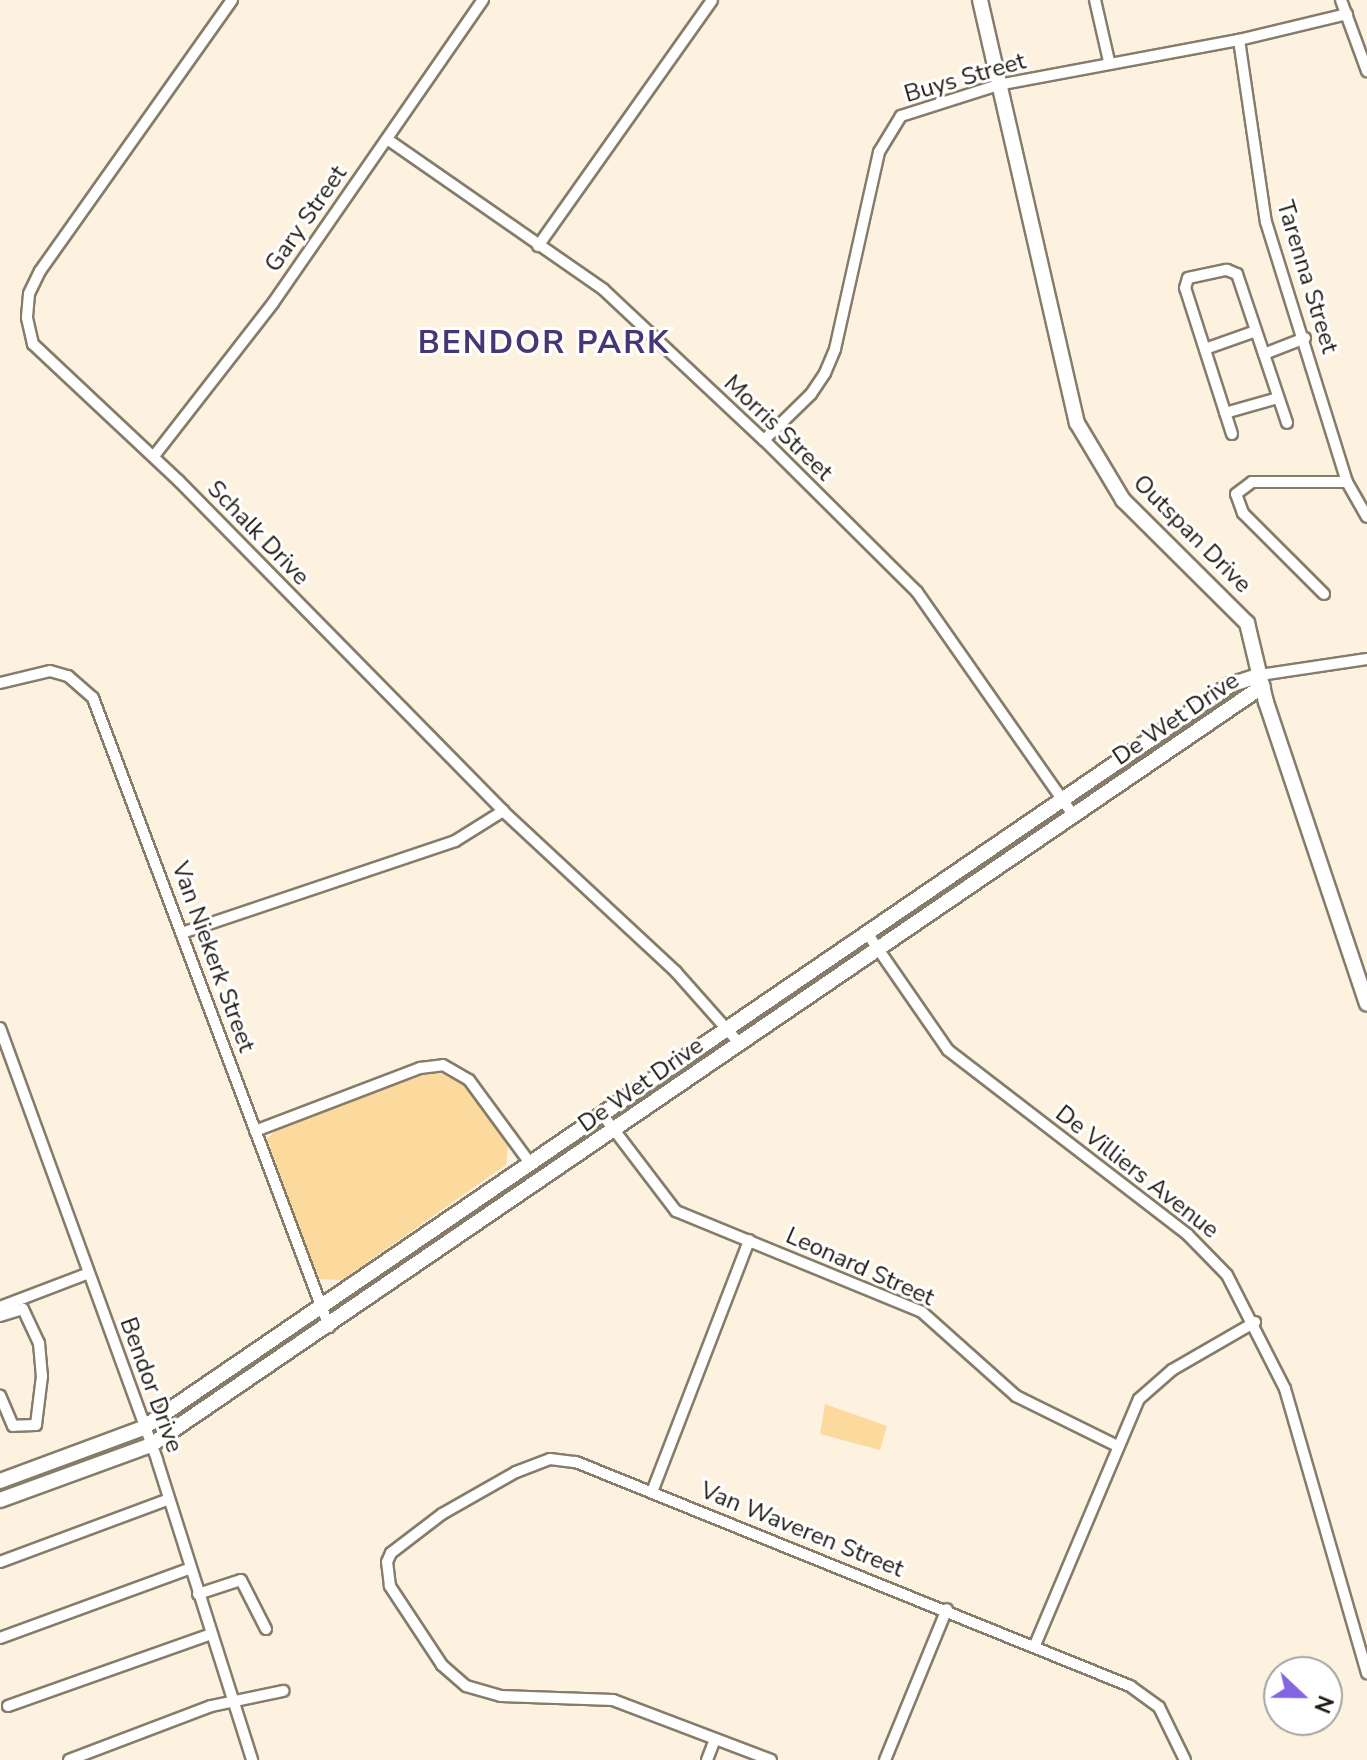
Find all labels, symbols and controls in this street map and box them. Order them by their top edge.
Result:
street label: Buys Street [901,47,1029,109]
street label: Gary Street [259,160,353,278]
street label: Tarenna Street [1270,197,1344,357]
district label: BENDOR PARK [418,324,670,362]
street label: Morris Street [718,369,838,487]
street label: Outspan Drive [1127,469,1257,599]
street label: Schalk Drive [201,475,315,591]
street label: De Wet Drive [1107,666,1245,772]
street label: Van Niekerk Street [165,858,261,1056]
street label: De Wet Drive [573,1031,709,1139]
street label: De Villiers Avenue [1050,1099,1224,1245]
street label: Leonard Street [781,1221,939,1313]
street label: Bendor Drive [113,1314,189,1456]
street label: Van Waveren Street [696,1476,908,1584]
north arrow [1263,1656,1343,1736]
text: N [1306,1691,1340,1717]

